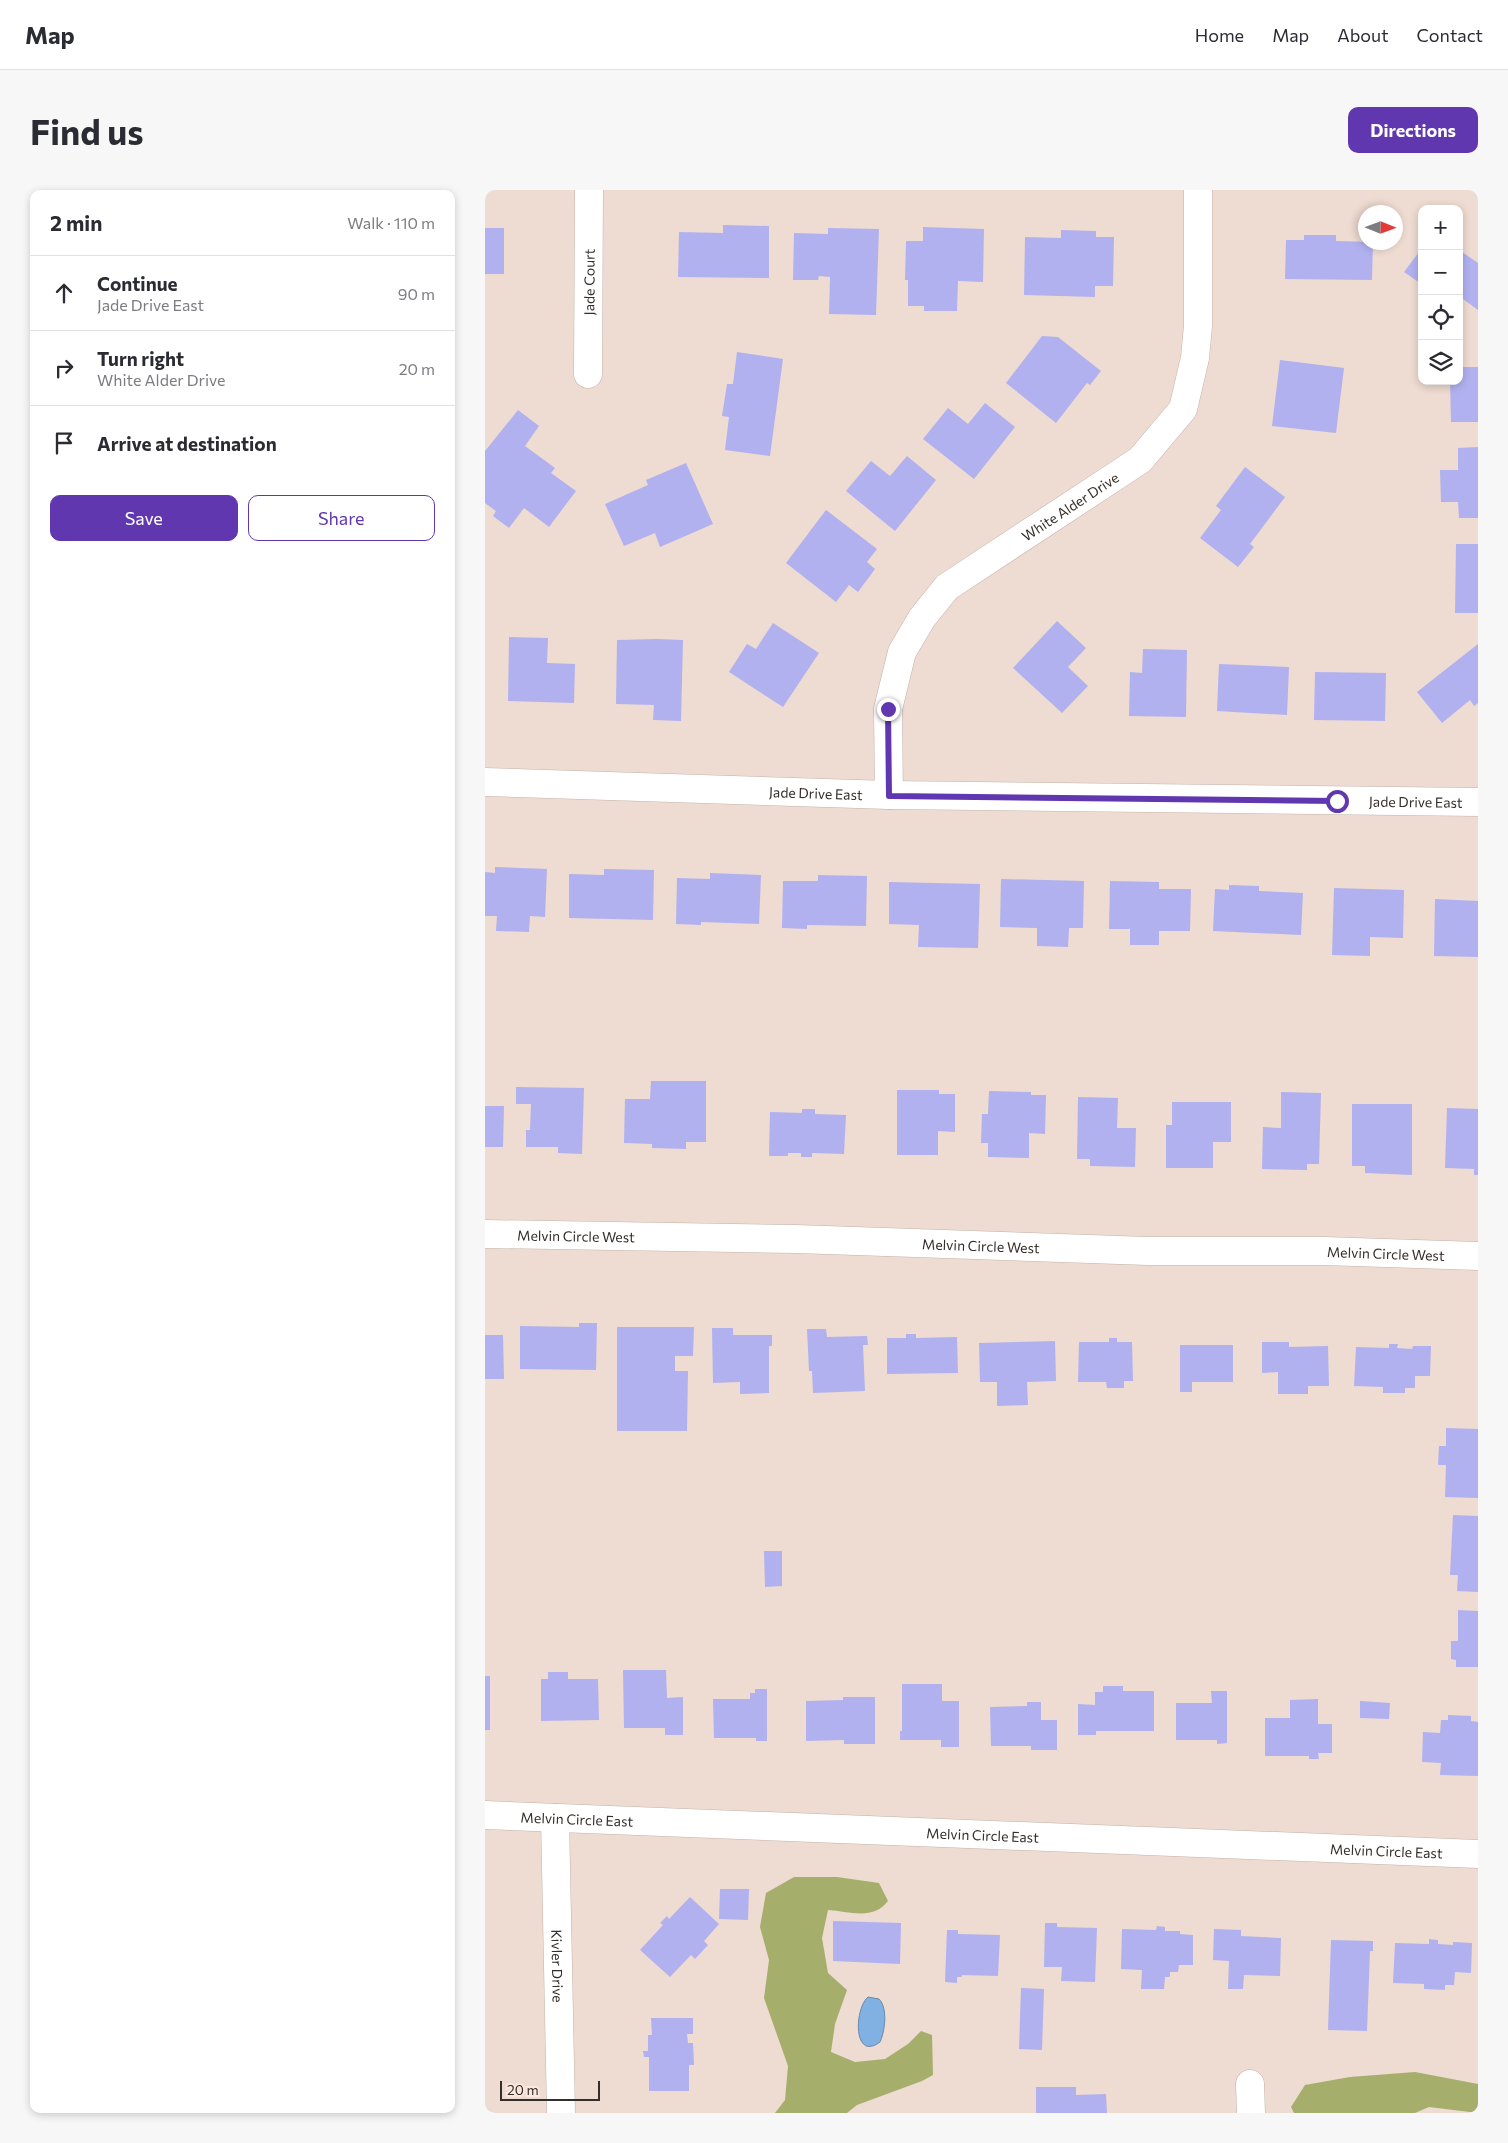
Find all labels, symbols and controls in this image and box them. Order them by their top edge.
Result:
text: Map [25,20,75,49]
text: Home [1195,24,1244,46]
text: Map [1272,24,1309,46]
text: About [1337,24,1389,46]
text: Contact [1417,24,1483,46]
button: Directions [1348,107,1478,153]
text: Find us [30,109,144,152]
north arrow [1358,205,1403,250]
map controls [1418,205,1463,385]
button: + [1418,205,1463,250]
text: 2 min [50,210,102,235]
text: Walk · 110 m [347,213,435,232]
street label: Jade Court [580,248,597,315]
button: − [1418,250,1463,295]
text: Continue [97,272,177,295]
icon: ahead [50,279,78,307]
text: 90 m [398,284,435,303]
text: Jade Drive East [97,295,204,314]
button: locate [1418,295,1463,340]
button: layers [1418,340,1463,385]
text: Turn right [97,347,184,370]
icon: right [50,354,78,382]
text: 20 m [399,359,435,378]
text: White Alder Drive [97,370,225,389]
icon: arrive [50,429,78,457]
text: Arrive at destination [97,432,277,455]
street label: White Alder Drive [1018,468,1121,544]
button: Save [50,495,238,541]
button: Share [248,495,435,541]
route end [877,698,900,721]
street label: Jade Drive East [769,783,863,803]
route start [1326,790,1349,813]
street label: Jade Drive East [1369,792,1463,810]
street label: Melvin Circle West [517,1226,635,1245]
street label: Melvin Circle West [922,1235,1040,1256]
street label: Melvin Circle West [1327,1243,1445,1263]
street label: Melvin Circle East [520,1808,634,1829]
street label: Melvin Circle East [926,1824,1040,1845]
street label: Melvin Circle East [1330,1840,1443,1861]
street label: Kivler Drive [549,1929,567,2003]
scale bar [500,2078,600,2101]
text: 20 m [507,2081,539,2098]

